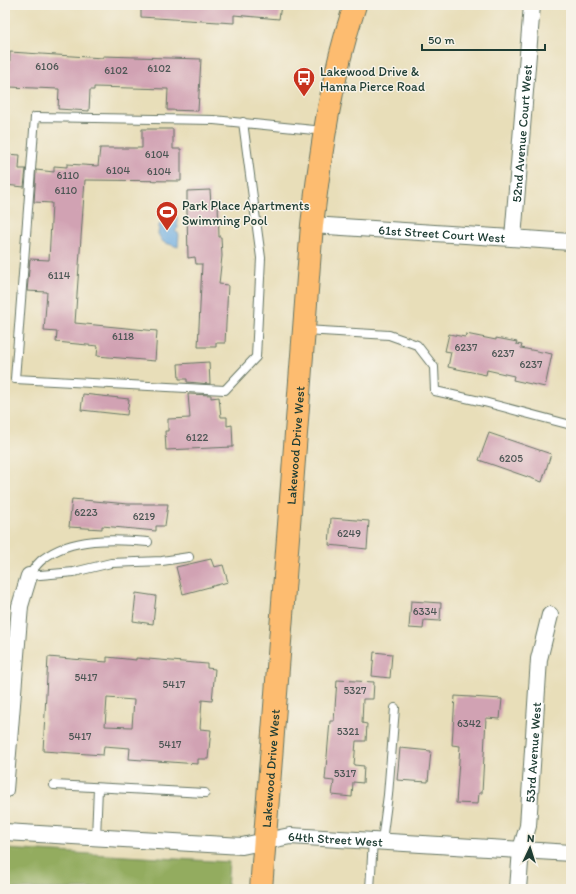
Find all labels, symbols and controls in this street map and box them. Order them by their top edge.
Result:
scale bar [422,26,545,52]
text: 50 m [428,33,454,47]
house number: 6106 [35,60,59,73]
house number: 6102 [147,62,171,75]
house number: 6102 [104,64,128,77]
place label: Lakewood Drive & Hanna Pierce Road [320,64,425,94]
street label: 52nd Avenue Court West [508,64,535,203]
bus stop icon: Lakewood Drive & Hanna Pierce Road [291,65,317,98]
house number: 6104 [145,148,170,161]
house number: 6104 [106,164,131,177]
house number: 6104 [147,165,172,178]
house number: 6110 [57,169,80,182]
house number: 6110 [55,184,78,197]
place label: Park Place Apartments Swimming Pool [182,198,310,228]
sports icon: Park Place Apartments Swimming Pool [154,199,180,232]
street label: 61st Street Court West [378,222,506,245]
house number: 6114 [48,269,71,282]
house number: 6118 [112,330,134,343]
house number: 6237 [454,341,478,354]
house number: 6237 [491,347,515,360]
house number: 6237 [519,358,543,371]
street label: Lakewood Drive West [283,385,307,505]
house number: 6122 [186,431,208,444]
house number: 6205 [499,452,523,465]
house number: 6223 [74,506,98,519]
house number: 6219 [133,510,155,523]
house number: 6249 [337,527,361,540]
house number: 6334 [413,605,438,618]
house number: 5417 [75,671,98,684]
house number: 5417 [163,678,186,691]
house number: 5327 [343,684,367,697]
street label: 53rd Avenue West [522,701,544,803]
street label: Lakewood Drive West [258,708,282,828]
house number: 6342 [457,717,481,730]
house number: 5321 [337,725,359,738]
house number: 5417 [69,730,92,743]
house number: 5417 [159,738,182,751]
house number: 5317 [334,767,357,780]
street label: 64th Street West [288,828,383,849]
north arrow [510,828,550,868]
text: N [526,832,535,845]

